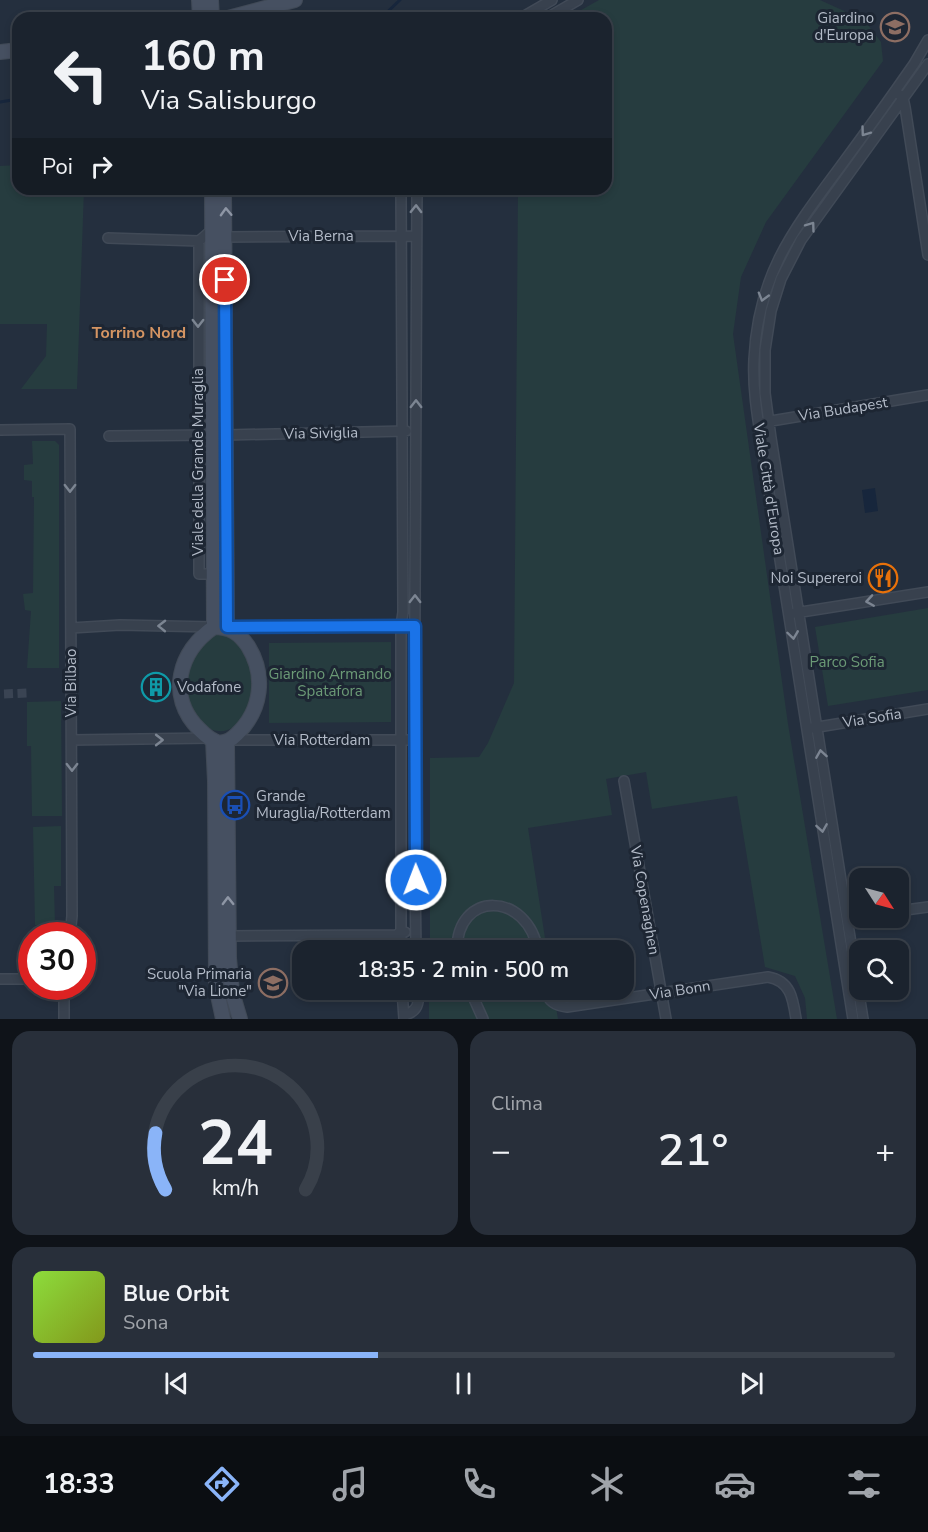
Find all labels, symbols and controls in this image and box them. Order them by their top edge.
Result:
place label: Giardino d'Europa [814,8,874,45]
school or university icon: Giardino d'Europa [879,11,911,43]
text: 160 m [141,28,265,85]
icon: left [42,36,120,114]
text: Via Salisburgo [141,82,317,119]
one-way arrow [861,125,872,136]
icon: right [85,150,118,183]
text: Poi [42,152,73,182]
one-way arrow [410,204,423,213]
one-way arrow [219,207,232,216]
one-way arrow [804,222,815,233]
street label: Via Berna [287,226,354,246]
pin [199,254,250,305]
icon: arrive [208,263,241,296]
one-way arrow [758,291,770,302]
one-way arrow [192,318,204,327]
district label: Torrino Nord [92,322,186,344]
street label: Viale della Grande Muraglia [188,368,208,557]
street label: Via Budapest [796,392,890,426]
one-way arrow [410,399,422,408]
street label: Viale Città d'Europa [749,421,789,556]
street label: Via Siviglia [283,422,358,444]
one-way arrow [64,483,76,492]
restaurant icon: Noi Supereroi [867,562,899,594]
place label: Noi Supereroi [771,568,862,588]
one-way arrow [409,594,421,603]
one-way arrow [866,594,876,607]
one-way arrow [157,620,166,632]
one-way arrow [786,630,798,639]
street label: Via Bilbao [61,649,81,718]
park label: Parco Sofia [809,652,885,672]
park label: Giardino Armando Spatafora [268,664,392,701]
building icon: Vodafone [140,671,172,703]
place label: Vodafone [176,677,241,697]
street label: Via Sofia [840,703,903,733]
street label: Via Rotterdam [273,730,370,750]
one-way arrow [155,734,164,746]
one-way arrow [815,749,827,758]
one-way arrow [66,762,78,771]
place label: Grande Muraglia/Rotterdam [256,786,391,823]
bus stop icon: Grande Muraglia/Rotterdam [219,789,251,821]
one-way arrow [815,823,827,832]
street label: Via Copenaghen [625,843,664,956]
position arrow [384,848,448,912]
north arrow [849,868,909,928]
map controls [849,868,909,1000]
one-way arrow [221,896,234,905]
speed limit sign: 30 [18,922,96,1000]
button: search [849,940,909,1000]
text: 18:35 · 2 min · 500 m [357,955,569,985]
place label: Scuola Primaria "Via Lione" [147,964,252,1001]
school or university icon: Scuola Primaria "Via Lione" [257,967,289,999]
street label: Via Bonn [647,975,712,1005]
text: Clima [491,1090,543,1117]
text: 24 [198,1101,272,1186]
text: 21° [658,1120,728,1181]
text: − [491,1129,511,1174]
text: + [875,1129,895,1174]
text: km/h [211,1173,259,1203]
text: Blue Orbit [123,1279,229,1309]
text: Sona [123,1309,168,1336]
icon: previous [160,1367,193,1400]
icon: pause [447,1367,480,1400]
icon: next [735,1367,768,1400]
icon: directions [201,1463,243,1505]
icon: music [329,1463,371,1505]
icon: phone [458,1463,500,1505]
icon: climate [586,1463,628,1505]
icon: car [714,1463,756,1505]
icon: filters [843,1463,885,1505]
text: 18:33 [43,1466,115,1503]

